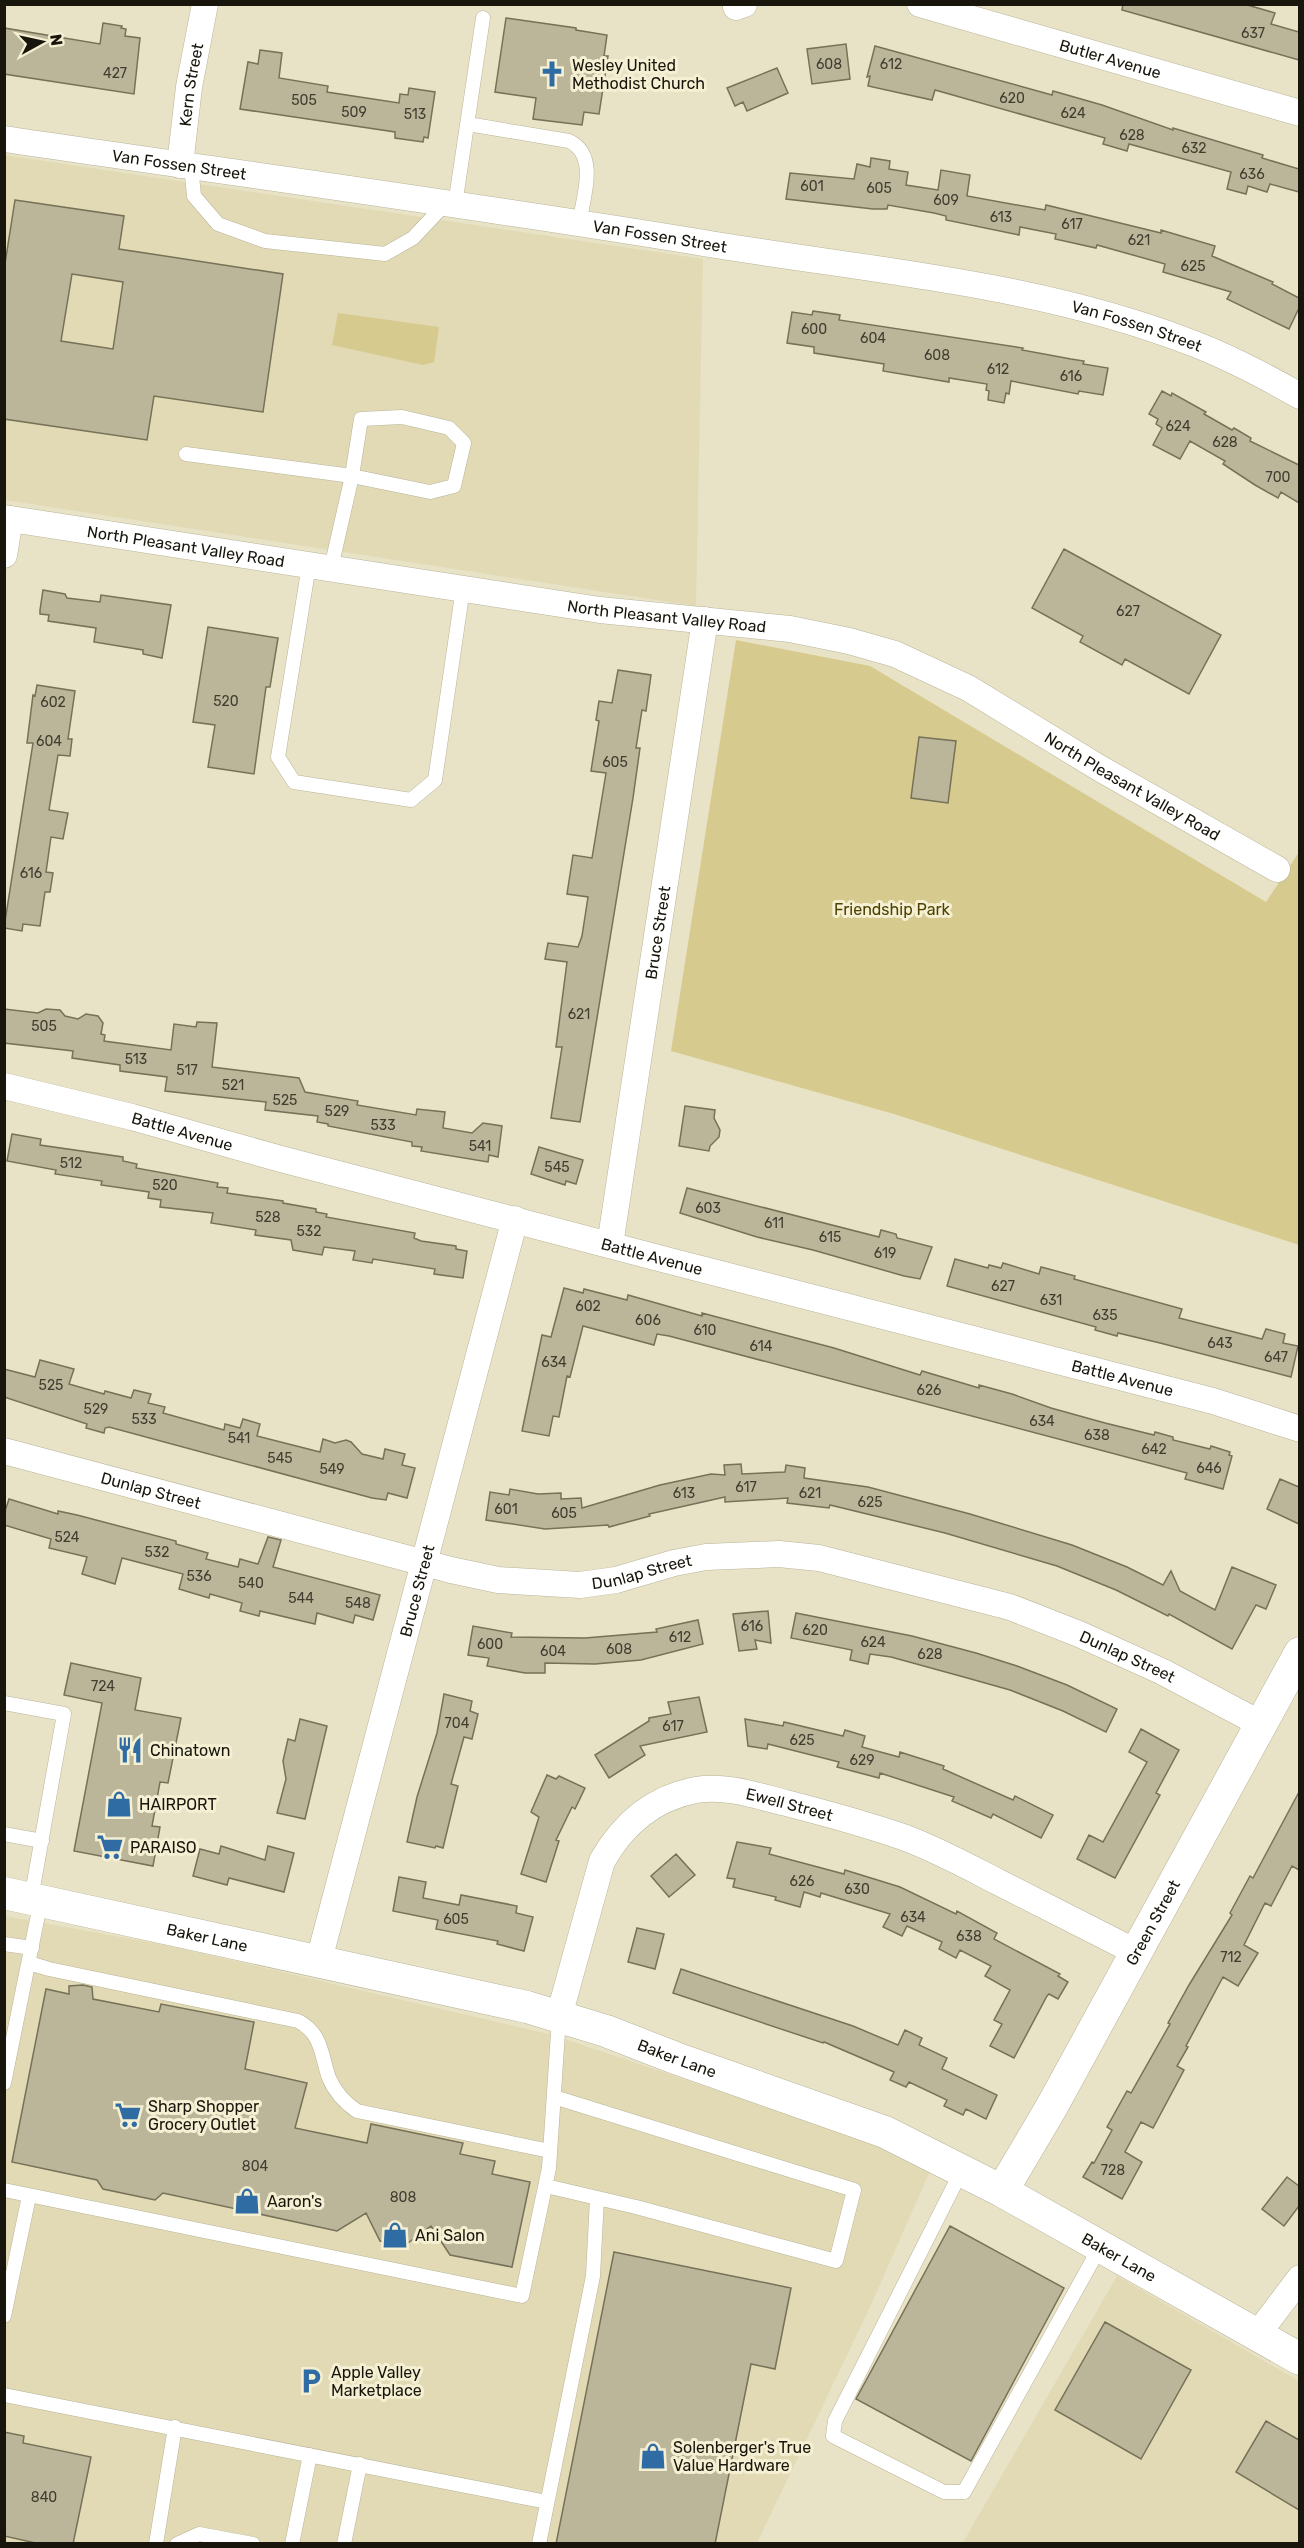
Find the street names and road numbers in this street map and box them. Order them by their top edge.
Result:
street label: Butler Avenue [1057,35,1163,82]
street label: Kern Street [175,41,207,127]
street label: Van Fossen Street [111,145,248,183]
street label: Van Fossen Street [591,216,728,256]
street label: Van Fossen Street [1070,296,1205,355]
street label: North Pleasant Valley Road [86,521,286,571]
street label: North Pleasant Valley Road [566,596,767,636]
street label: North Pleasant Valley Road [1041,727,1224,844]
street label: Bruce Street [641,884,674,981]
street label: Battle Avenue [129,1108,235,1155]
street label: Battle Avenue [599,1234,705,1279]
street label: Battle Avenue [1070,1355,1176,1400]
street label: Dunlap Street [99,1468,203,1513]
street label: Bruce Street [395,1543,438,1639]
street label: Dunlap Street [590,1550,693,1593]
street label: Dunlap Street [1077,1626,1179,1686]
street label: Ewell Street [744,1784,835,1825]
street label: Green Street [1122,1876,1184,1968]
street label: Baker Lane [165,1919,250,1955]
street label: Baker Lane [635,2035,719,2081]
street label: Baker Lane [1078,2228,1160,2286]

